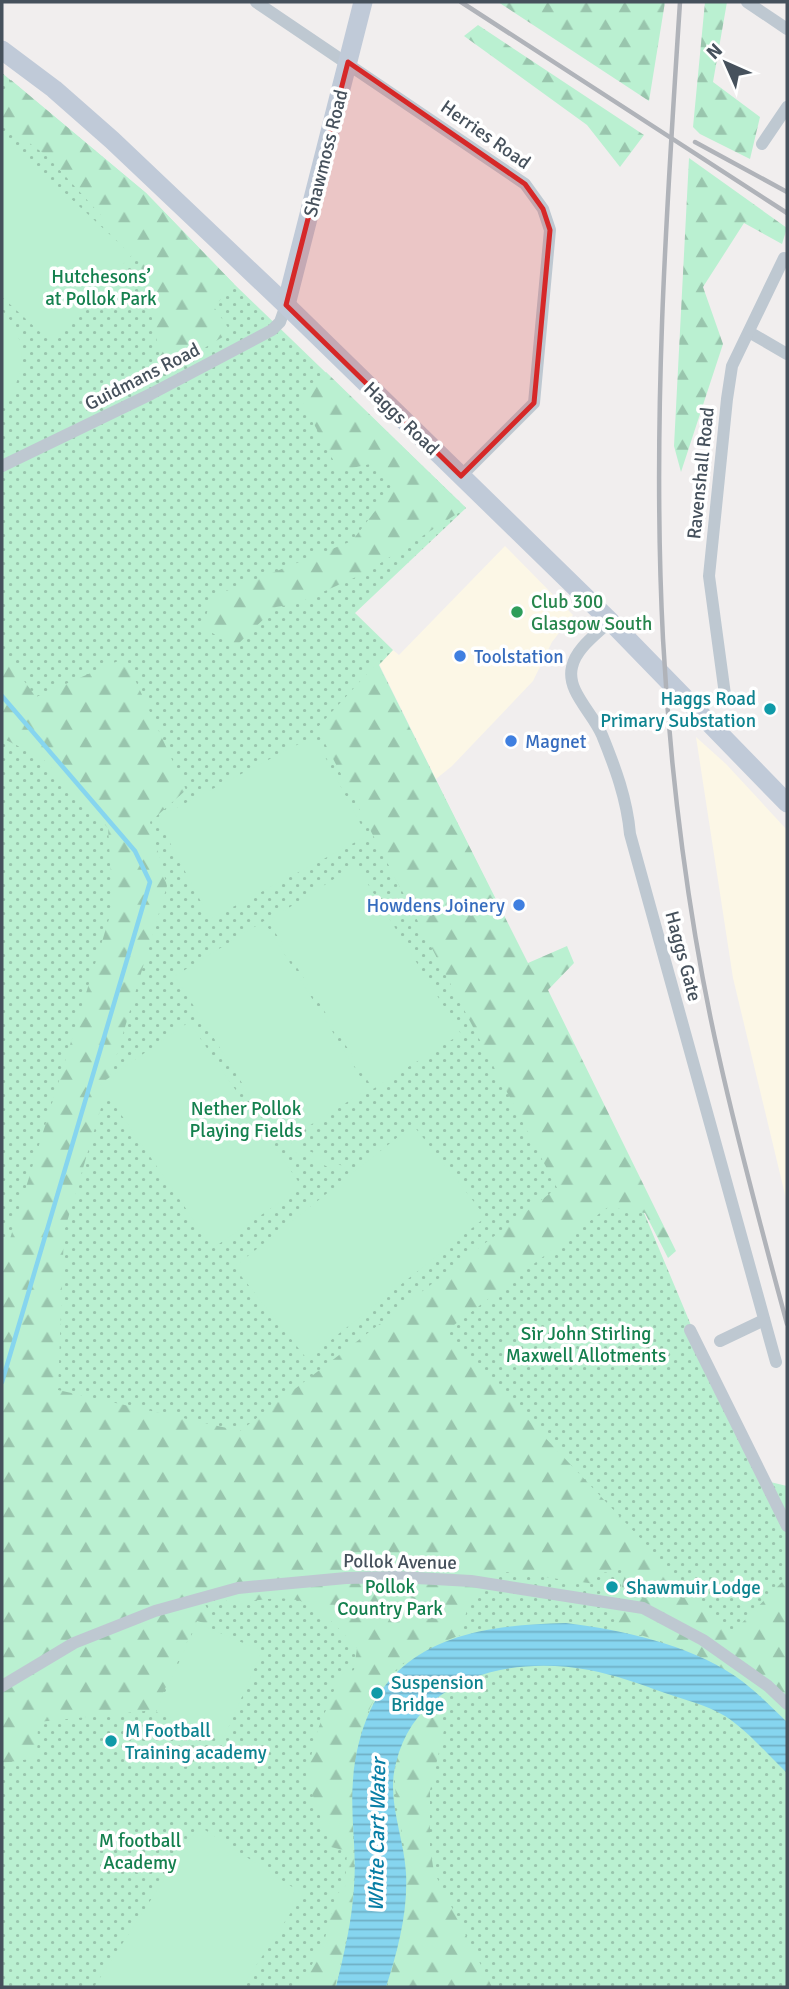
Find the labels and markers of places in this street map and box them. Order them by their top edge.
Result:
place label: Club 300 Glasgow South [531,590,652,636]
marker: Club 300 Glasgow South [509,604,525,620]
place label: Toolstation [474,645,564,669]
marker: Toolstation [452,648,468,664]
place label: Haggs Road Primary Substation [600,687,756,733]
marker: Haggs Road Primary Substation [762,701,778,717]
place label: Magnet [525,730,587,754]
marker: Magnet [503,733,519,749]
place label: Howdens Joinery [367,894,505,918]
marker: Howdens Joinery [511,897,527,913]
place label: Shawmuir Lodge [626,1576,761,1600]
marker: Shawmuir Lodge [604,1579,620,1595]
place label: Suspension Bridge [391,1671,484,1717]
marker: Suspension Bridge [369,1685,385,1701]
place label: M Football Training academy [125,1719,267,1765]
marker: M Football Training academy [103,1733,119,1749]

